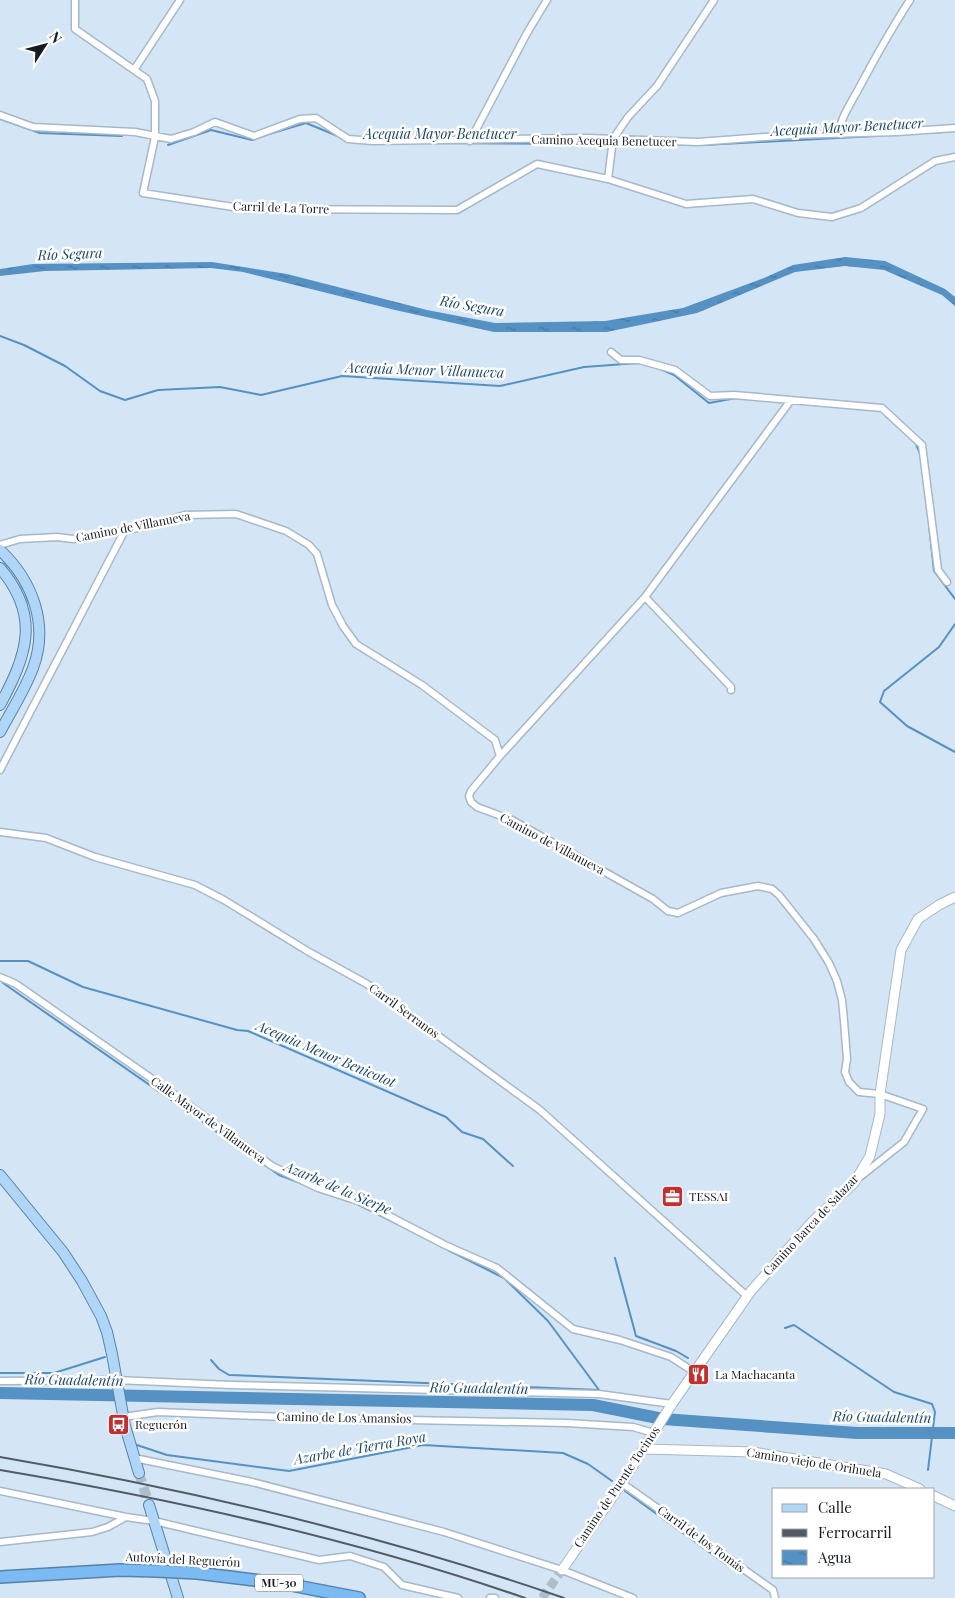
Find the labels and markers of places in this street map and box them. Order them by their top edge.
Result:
office icon: TESSAI [661,1185,685,1209]
place label: TESSAI [689,1188,728,1204]
restaurant icon: La Machacanta [687,1363,711,1387]
place label: La Machacanta [715,1366,795,1382]
bus stop icon: Reguerón [107,1413,131,1437]
place label: Reguerón [135,1416,187,1432]

